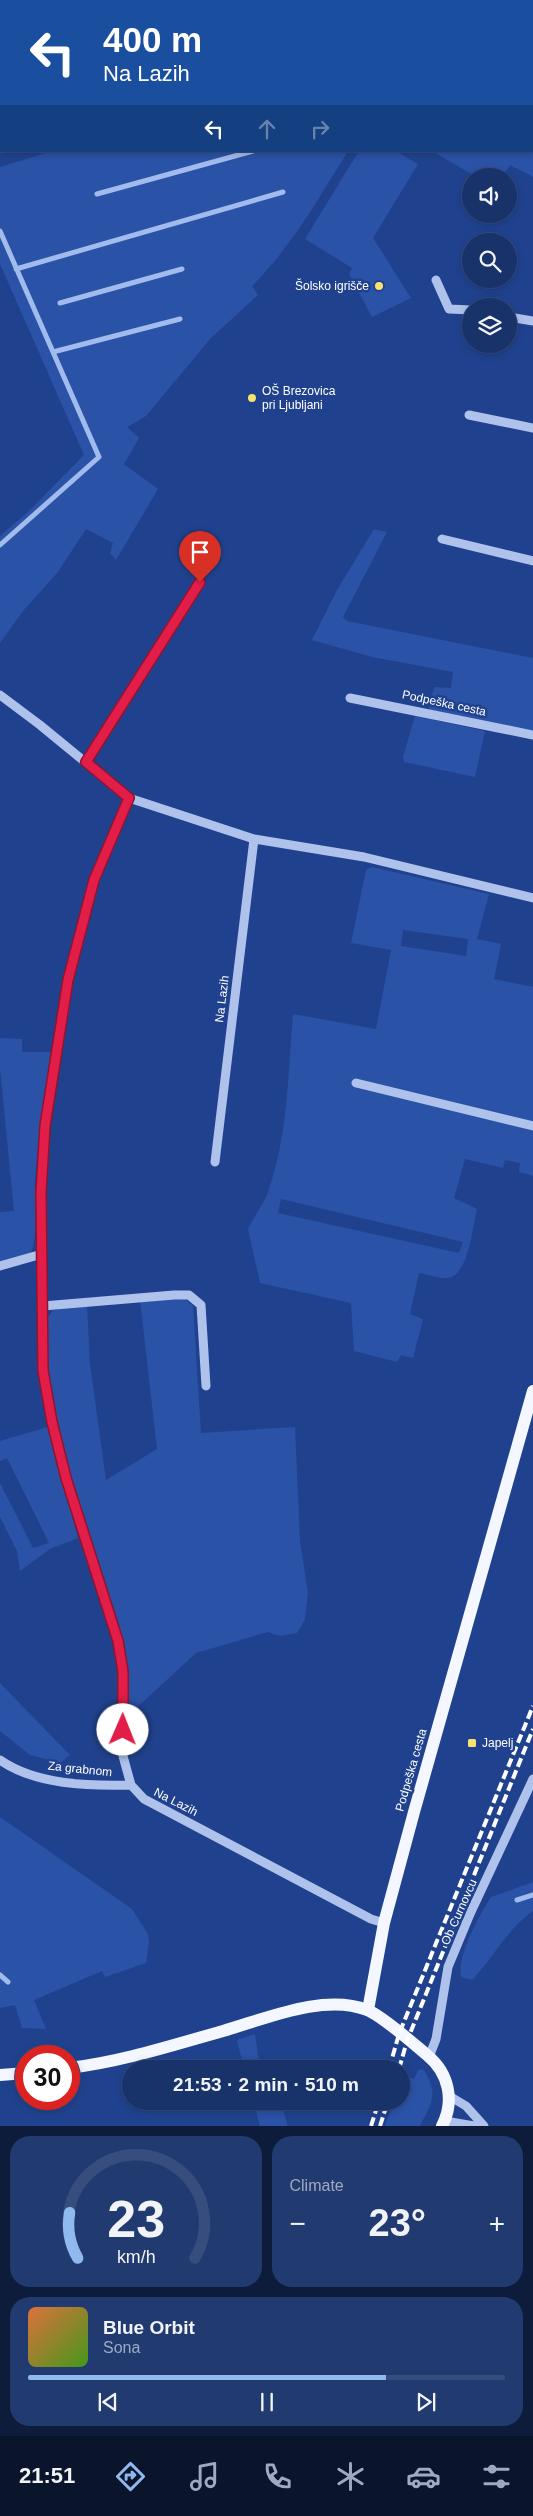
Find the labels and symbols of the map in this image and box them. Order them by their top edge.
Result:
place label: Šolsko igrišče [295,278,369,293]
marker: Šolsko igrišče [373,280,385,292]
place label: OŠ Brezovica pri Ljubljani [262,383,336,412]
marker: OŠ Brezovica pri Ljubljani [246,392,258,404]
pin [179,531,221,582]
street label: Podpeška cesta [401,687,488,719]
street label: Na Lazih [212,975,232,1023]
position arrow [96,1703,148,1755]
street label: Podpeška cesta [393,1727,430,1813]
place label: Japelj [482,1736,513,1750]
marker: Japelj [466,1737,478,1749]
street label: Za grabnom [47,1759,113,1779]
street label: Na Lazih [152,1785,200,1819]
street label: Ob Curnovcu [438,1877,480,1947]
speed limit sign: 30 [15,2045,80,2110]

